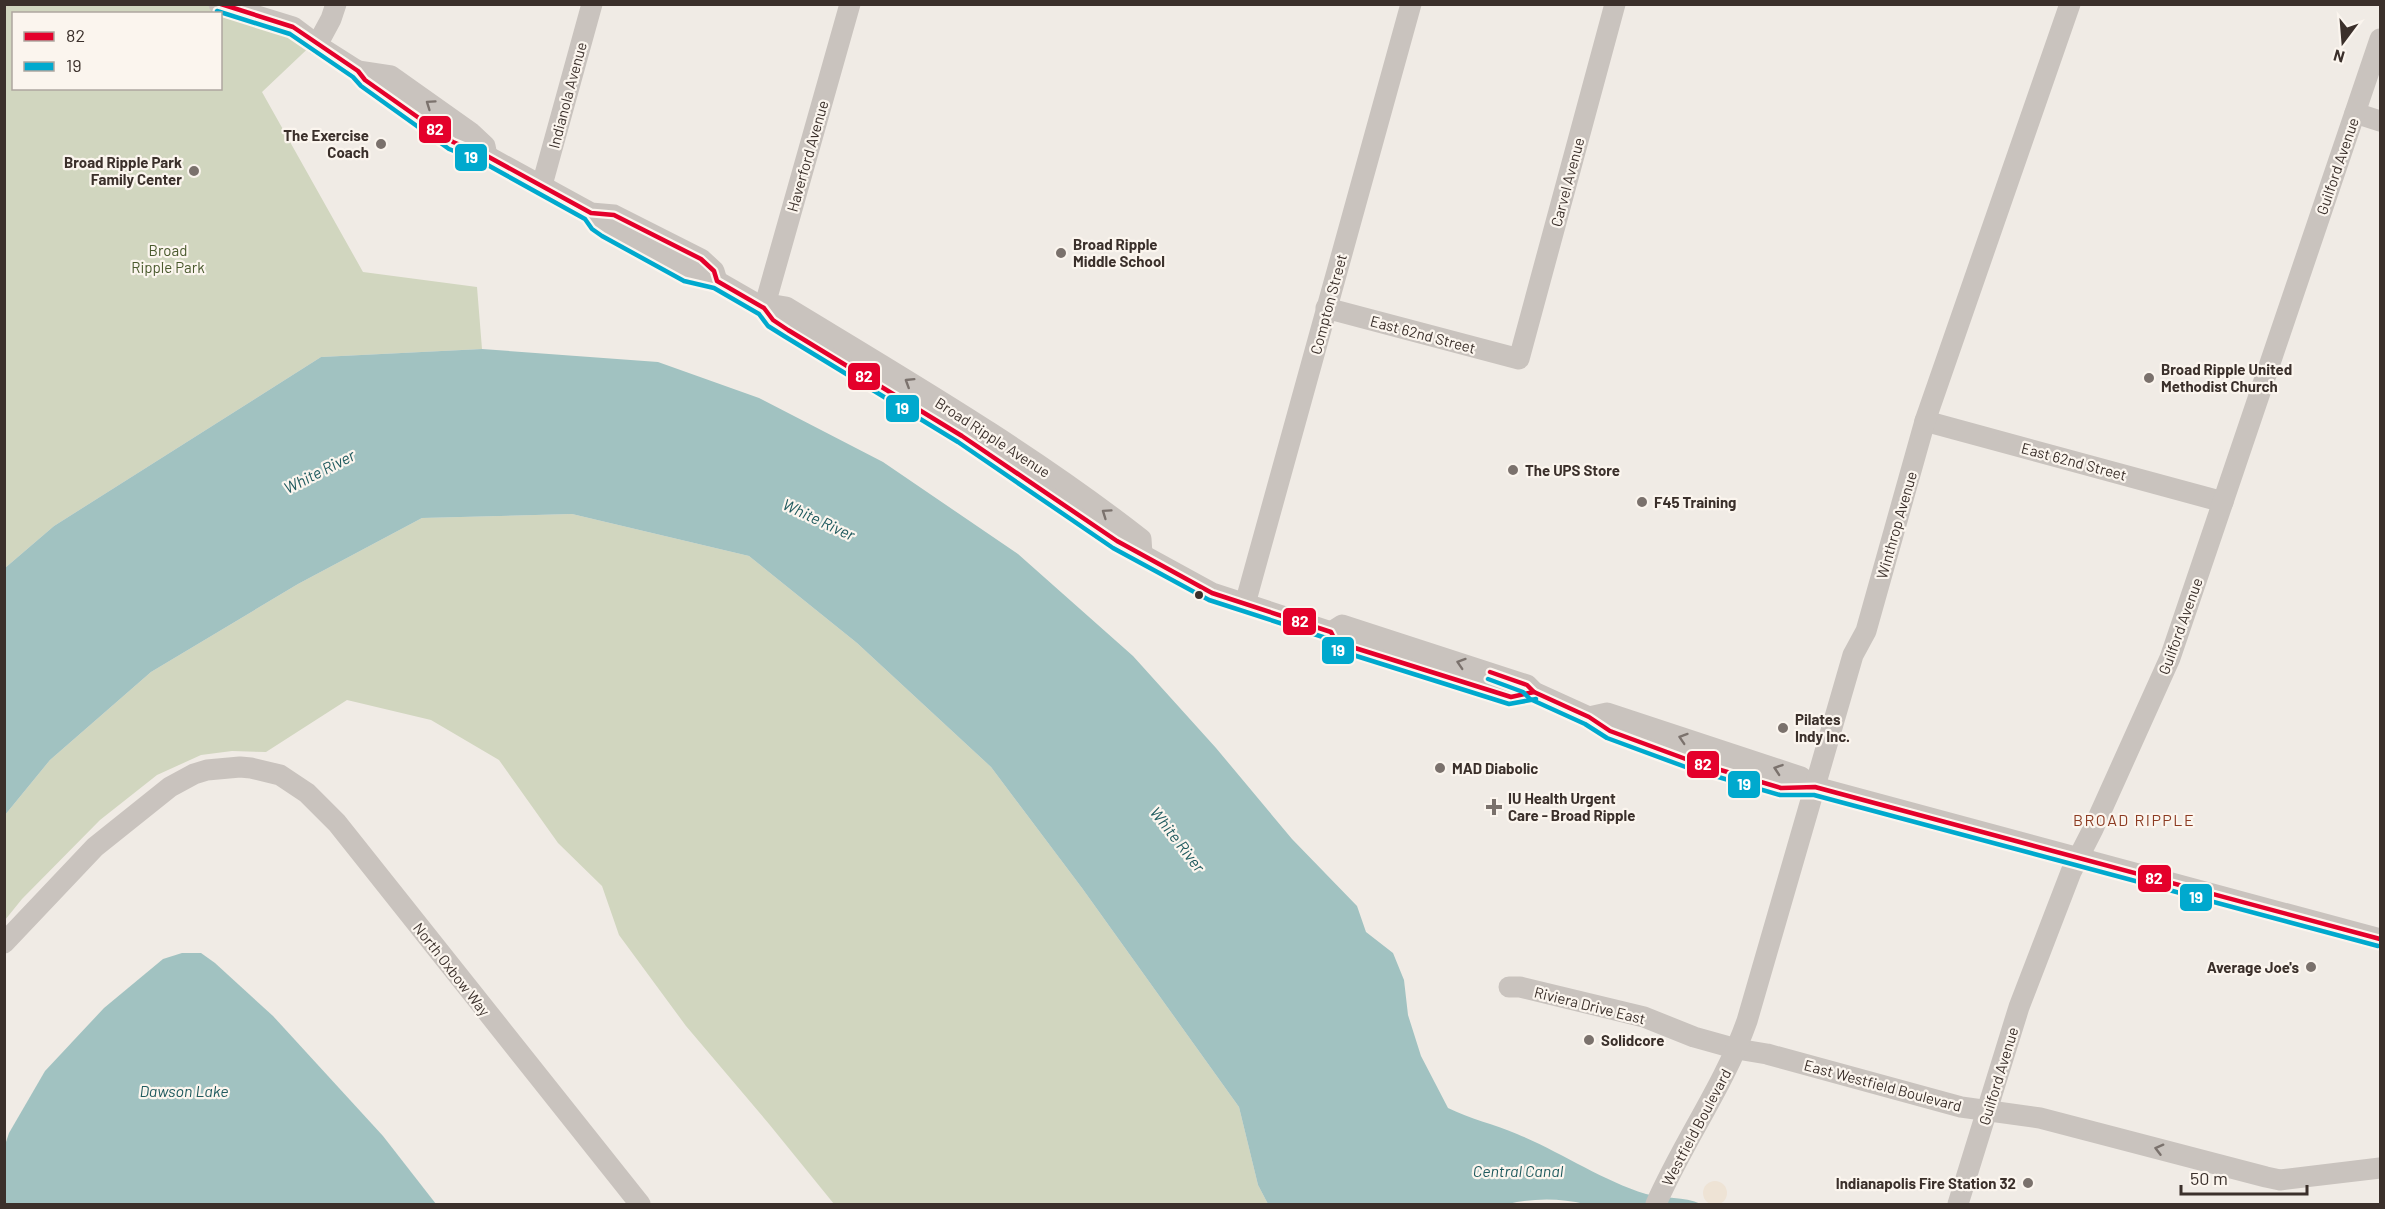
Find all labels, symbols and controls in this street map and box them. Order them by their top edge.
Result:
legend [12,12,222,90]
north arrow [2313,12,2373,72]
text: 82 [66,24,85,46]
street label: Indianola Avenue [544,40,590,150]
text: N [2331,46,2346,67]
text: 19 [66,54,82,76]
street label: Haverford Avenue [783,98,831,214]
one-way arrow [425,100,436,111]
line badge: 82 [418,115,452,144]
street label: Guilford Avenue [2312,115,2362,217]
text: 82 [426,119,444,138]
place label: The Exercise Coach [283,126,369,161]
street label: Carvel Avenue [1546,135,1588,229]
marker: The Exercise Coach [374,137,388,151]
line badge: 19 [454,143,488,172]
text: 19 [464,147,478,166]
place label: Broad Ripple Park Family Center [64,153,182,188]
marker: Broad Ripple Park Family Center [187,164,201,178]
place label: Broad Ripple Middle School [1073,235,1165,270]
park label: Broad Ripple Park [131,241,205,276]
marker: Broad Ripple Middle School [1054,246,1068,260]
street label: Compton Street [1306,252,1350,356]
street label: East 62nd Street [1368,311,1478,357]
place label: Broad Ripple United Methodist Church [2161,360,2292,395]
line badge: 82 [847,362,881,391]
text: 82 [855,366,873,385]
marker: Broad Ripple United Methodist Church [2142,371,2156,385]
one-way arrow [904,378,915,389]
street label: Broad Ripple Avenue [932,393,1054,481]
line badge: 19 [885,394,920,423]
text: 19 [895,398,909,417]
street label: East 62nd Street [2019,438,2129,484]
water label: White River [280,444,359,497]
place label: The UPS Store [1525,461,1620,479]
marker: The UPS Store [1506,463,1520,477]
street label: Winthrop Avenue [1872,469,1920,581]
place label: F45 Training [1654,493,1736,511]
water label: White River [780,494,859,545]
marker: F45 Training [1635,495,1649,509]
one-way arrow [1102,509,1113,520]
street label: Guilford Avenue [2154,575,2206,677]
unlabelled marker [1193,589,1205,601]
line badge: 82 [1282,607,1317,636]
text: 82 [1291,611,1309,630]
line badge: 19 [1321,636,1355,665]
text: 19 [1331,640,1345,659]
one-way arrow [1456,657,1467,670]
place label: Pilates Indy Inc. [1795,710,1850,745]
marker: Pilates Indy Inc. [1776,721,1790,735]
one-way arrow [1678,733,1689,745]
line badge: 82 [1686,750,1720,779]
text: 82 [1694,754,1712,773]
place label: MAD Diabolic [1452,759,1538,777]
marker: MAD Diabolic [1433,761,1447,775]
one-way arrow [1773,764,1784,777]
line badge: 19 [1727,770,1761,799]
text: 19 [1737,774,1751,793]
place label: IU Health Urgent Care - Broad Ripple [1508,789,1635,824]
marker: IU Health Urgent Care - Broad Ripple [1485,798,1503,816]
water label: White River [1147,803,1210,876]
district label: BROAD RIPPLE [2073,810,2195,829]
line badge: 82 [2137,864,2172,893]
text: 82 [2145,868,2163,887]
line badge: 19 [2179,883,2213,912]
text: 19 [2189,887,2203,906]
street label: North Oxbow Way [410,919,494,1019]
place label: Average Joe's [2207,958,2299,976]
marker: Average Joe's [2304,960,2318,974]
street label: Riviera Drive East [1533,982,1647,1028]
street label: Guilford Avenue [1975,1025,2021,1127]
place label: Solidcore [1601,1031,1664,1049]
marker: Solidcore [1582,1033,1596,1047]
street label: East Westfield Boulevard [1802,1055,1964,1115]
street label: Westfield Boulevard [1658,1065,1734,1189]
water label: Dawson Lake [140,1081,228,1100]
one-way arrow [2154,1144,2164,1157]
scale bar [2181,1158,2307,1196]
water label: Central Canal [1473,1161,1564,1180]
text: 50 m [2190,1167,2228,1189]
place label: Indianapolis Fire Station 32 [1836,1174,2016,1192]
marker: Indianapolis Fire Station 32 [2021,1176,2035,1190]

